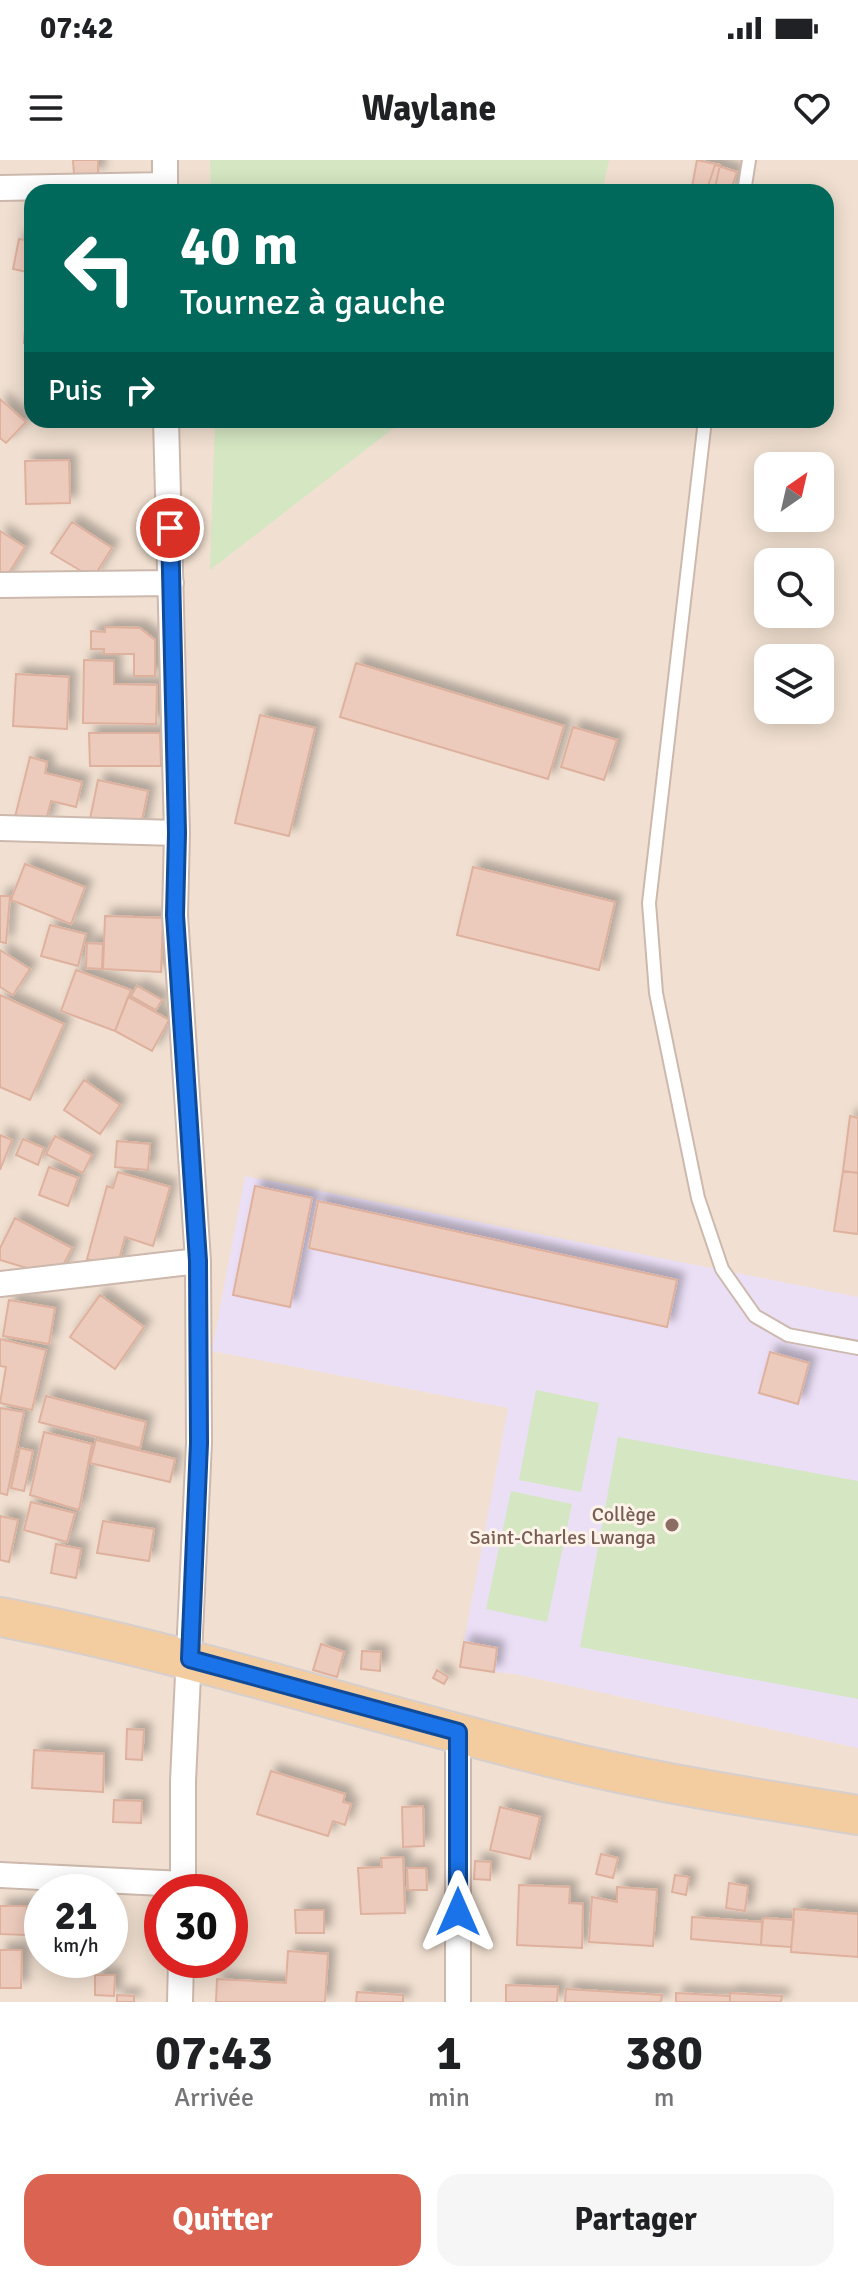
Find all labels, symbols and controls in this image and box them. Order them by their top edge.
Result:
text: 07:42 [40,10,114,47]
icon: menu [24,86,68,130]
text: Waylane [362,86,496,131]
icon: heart [790,86,834,130]
text: 40 m [180,211,298,280]
icon: left [48,216,152,320]
text: Tournez à gauche [180,280,446,325]
icon: right [118,368,162,412]
text: Puis [48,372,102,409]
north arrow [754,452,834,532]
map controls [754,452,834,724]
pin [136,494,204,562]
icon: arrive [148,506,192,550]
button: search [754,548,834,628]
button: layers [754,644,834,724]
place label: Collège Saint-Charles Lwanga [469,1502,656,1550]
marker: Collège Saint-Charles Lwanga [663,1516,681,1534]
position arrow [416,1870,500,1954]
speed limit sign: 30 [144,1874,248,1978]
text: 21 [54,1891,98,1941]
text: km/h [53,1933,99,1958]
text: 07:43 [155,2024,273,2083]
text: 1 [436,2024,462,2083]
text: 380 [625,2024,703,2083]
text: Arrivée [174,2082,254,2114]
text: min [428,2082,470,2114]
text: m [654,2082,674,2114]
button: Quitter [24,2174,421,2266]
button: Partager [437,2174,834,2266]

